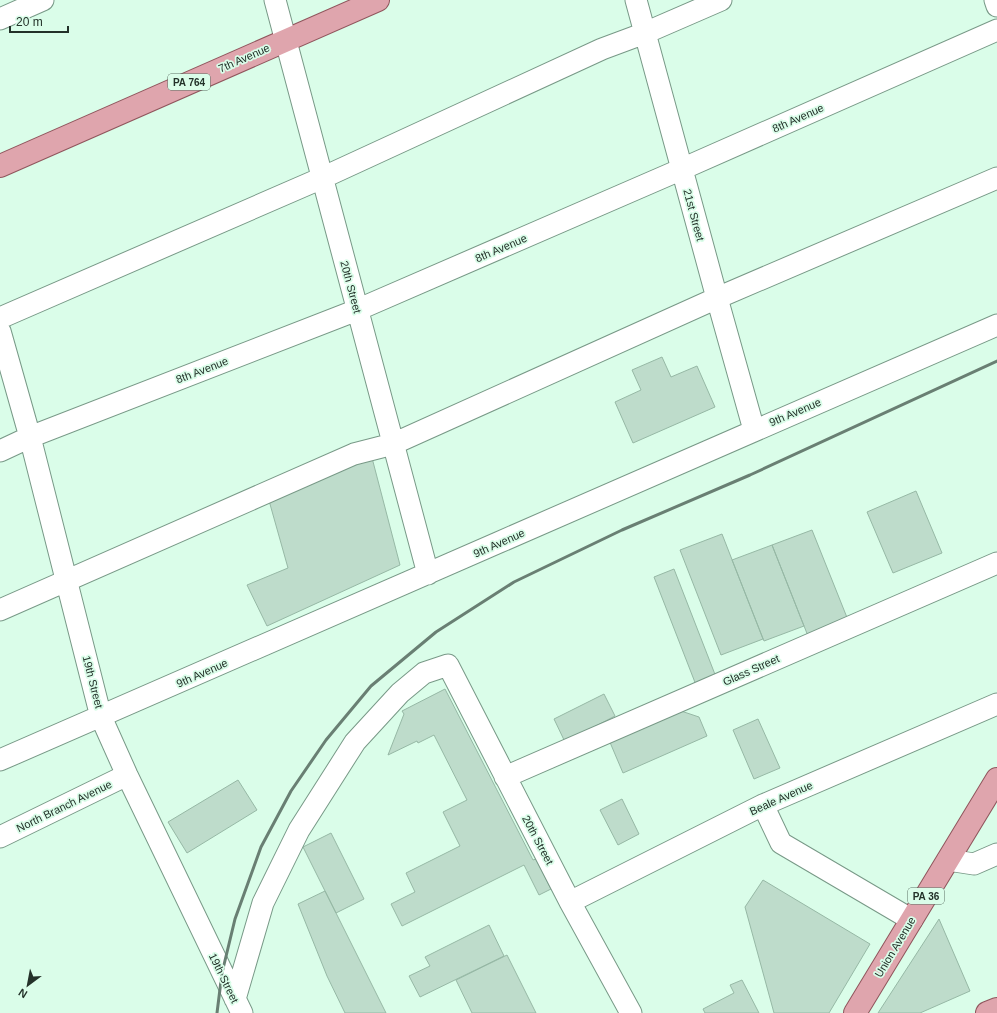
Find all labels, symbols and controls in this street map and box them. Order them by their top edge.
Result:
scale bar [10,8,68,34]
text: 20 m [16,15,43,29]
street label: 7th Avenue [217,41,271,75]
road number: PA 764 [168,74,210,90]
street label: 8th Avenue [771,101,825,135]
street label: 21st Street [681,188,707,242]
street label: 8th Avenue [473,232,529,264]
street label: 20th Street [338,259,364,315]
street label: 8th Avenue [174,355,230,385]
street label: 9th Avenue [767,396,823,428]
street label: 9th Avenue [472,526,526,560]
street label: Glass Street [721,652,781,688]
street label: 19th Street [81,654,105,710]
street label: 9th Avenue [175,656,229,690]
street label: North Branch Avenue [14,778,114,834]
street label: Beale Avenue [748,779,814,817]
street label: 20th Street [520,813,556,867]
road number: PA 36 [908,888,944,904]
street label: Union Avenue [872,915,918,979]
street label: 19th Street [207,951,241,1005]
north arrow [8,965,48,1005]
text: N [16,986,29,1001]

